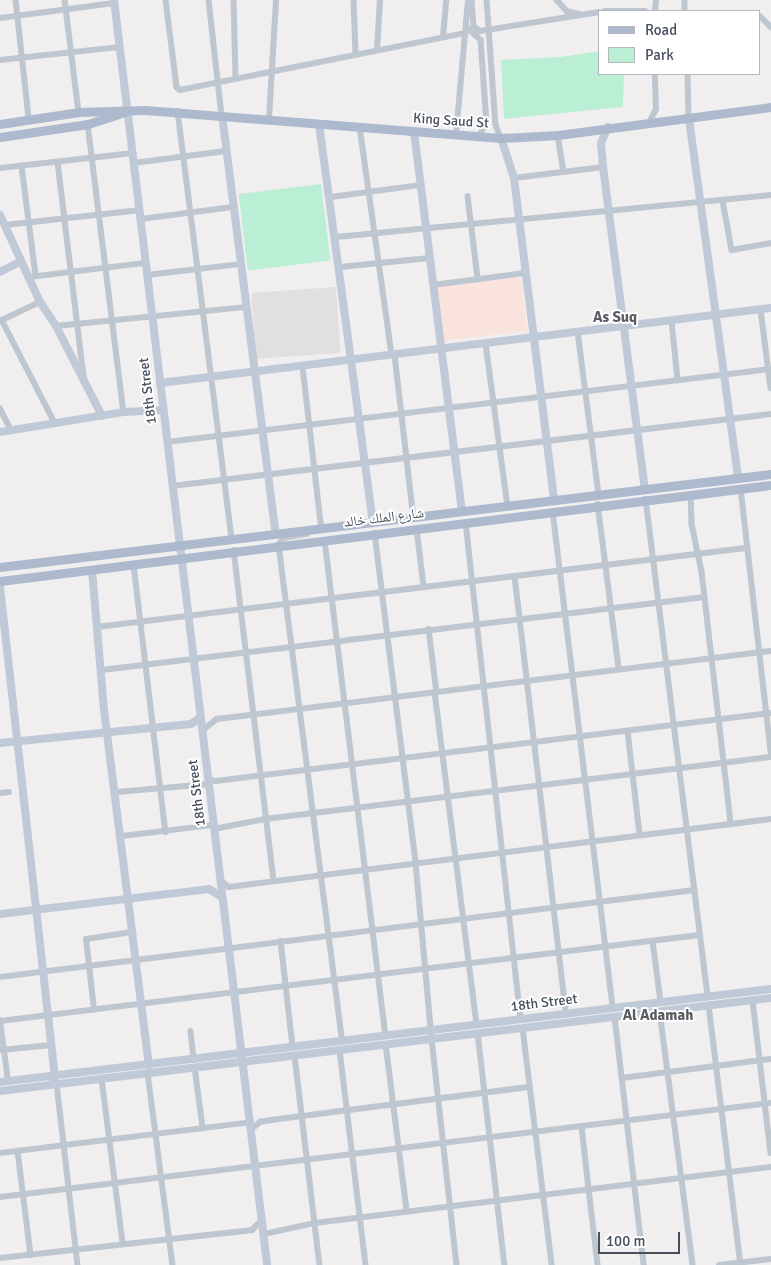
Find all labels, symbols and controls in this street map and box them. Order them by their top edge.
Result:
legend [598,10,761,75]
text: Road [645,21,677,39]
text: Park [645,46,674,64]
street label: King Saud St [413,110,489,132]
district label: As Suq [593,309,637,327]
street label: 18th Street [136,357,160,425]
street label: شارع الملك خالد [343,505,425,531]
street label: 18th Street [185,759,209,827]
street label: 18th Street [510,991,578,1015]
district label: Al Adamah [623,1007,693,1025]
scale bar [601,1222,684,1254]
text: 100 m [606,1232,646,1250]

